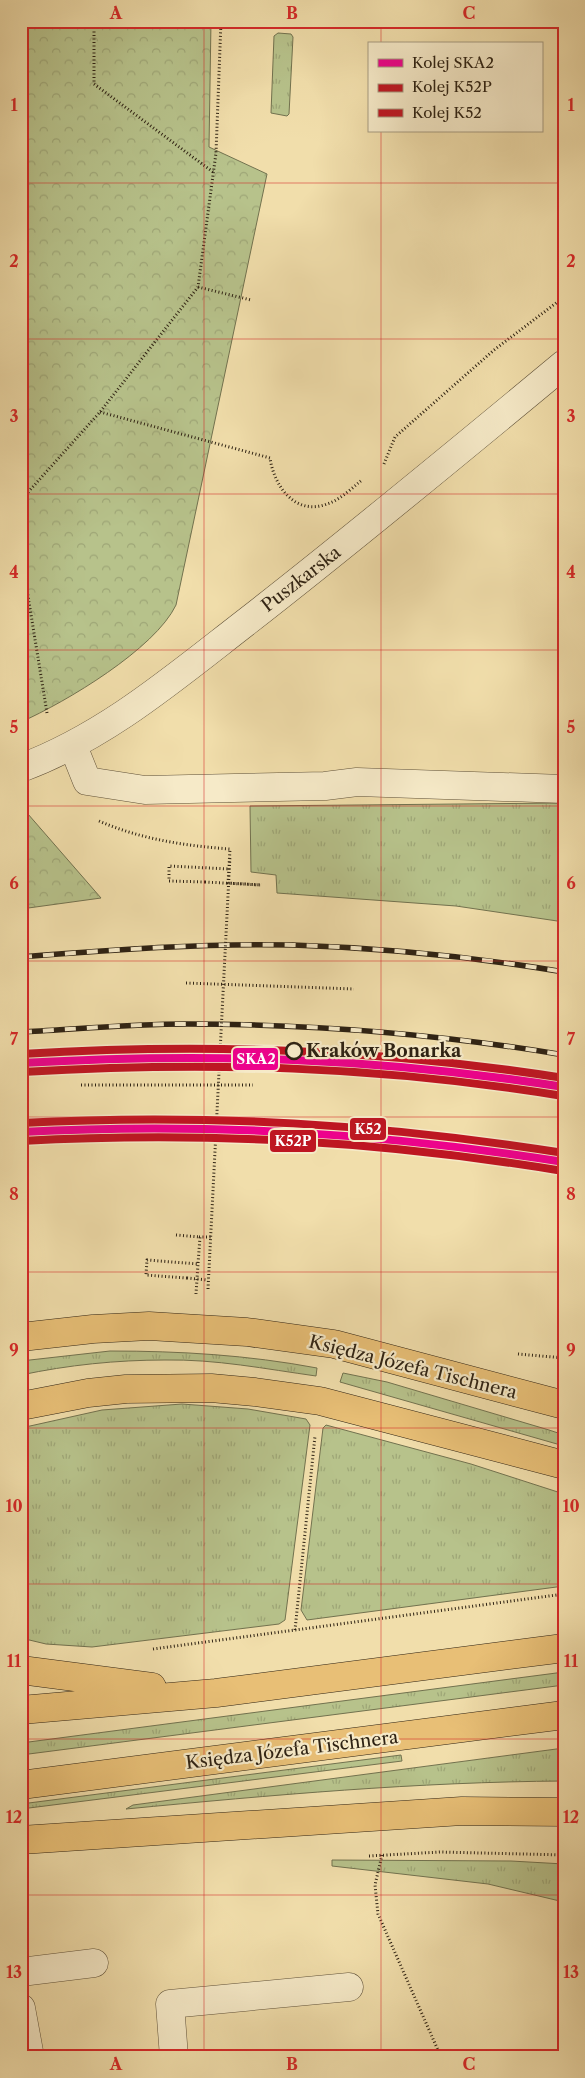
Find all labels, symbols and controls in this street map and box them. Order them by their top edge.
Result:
text: A [109,3,123,23]
text: B [286,3,298,23]
text: C [463,3,475,23]
legend [368,42,542,132]
text: Kolej SKA2 [412,53,494,72]
text: Kolej K52P [412,77,492,96]
text: 1 [10,95,18,115]
text: 1 [567,95,575,115]
text: Kolej K52 [412,103,482,122]
text: 2 [9,251,19,271]
text: 2 [566,251,576,271]
text: 3 [9,406,19,426]
text: 3 [566,406,576,426]
street label: Puszkarska [257,541,345,617]
text: 4 [9,562,19,582]
text: 4 [566,562,576,582]
text: 5 [10,717,19,737]
text: 5 [567,717,576,737]
text: 6 [9,873,19,893]
text: 6 [566,873,576,893]
text: 7 [10,1029,19,1049]
text: 7 [567,1029,576,1049]
place label: Kraków Bonarka [306,1040,462,1062]
marker: Kraków Bonarka [285,1042,303,1060]
line badge: SKA2 [232,1047,279,1071]
text: SKA2 [236,1050,276,1068]
line badge: K52 [349,1117,387,1141]
text: K52 [354,1120,382,1138]
line badge: K52P [269,1129,317,1153]
text: K52P [275,1132,312,1150]
text: 8 [9,1184,19,1204]
text: 8 [566,1184,576,1204]
street label: Księdza Józefa Tischnera [307,1330,520,1404]
text: 9 [9,1340,19,1360]
text: 9 [566,1340,576,1360]
text: 10 [5,1496,23,1516]
text: 10 [562,1496,580,1516]
text: 11 [7,1651,22,1671]
text: 11 [564,1651,579,1671]
street label: Księdza Józefa Tischnera [185,1726,400,1774]
text: 12 [6,1807,22,1827]
text: 12 [563,1807,579,1827]
text: 13 [6,1962,22,1982]
text: 13 [563,1962,579,1982]
text: A [109,2054,123,2074]
text: B [286,2054,298,2074]
text: C [463,2054,475,2074]

